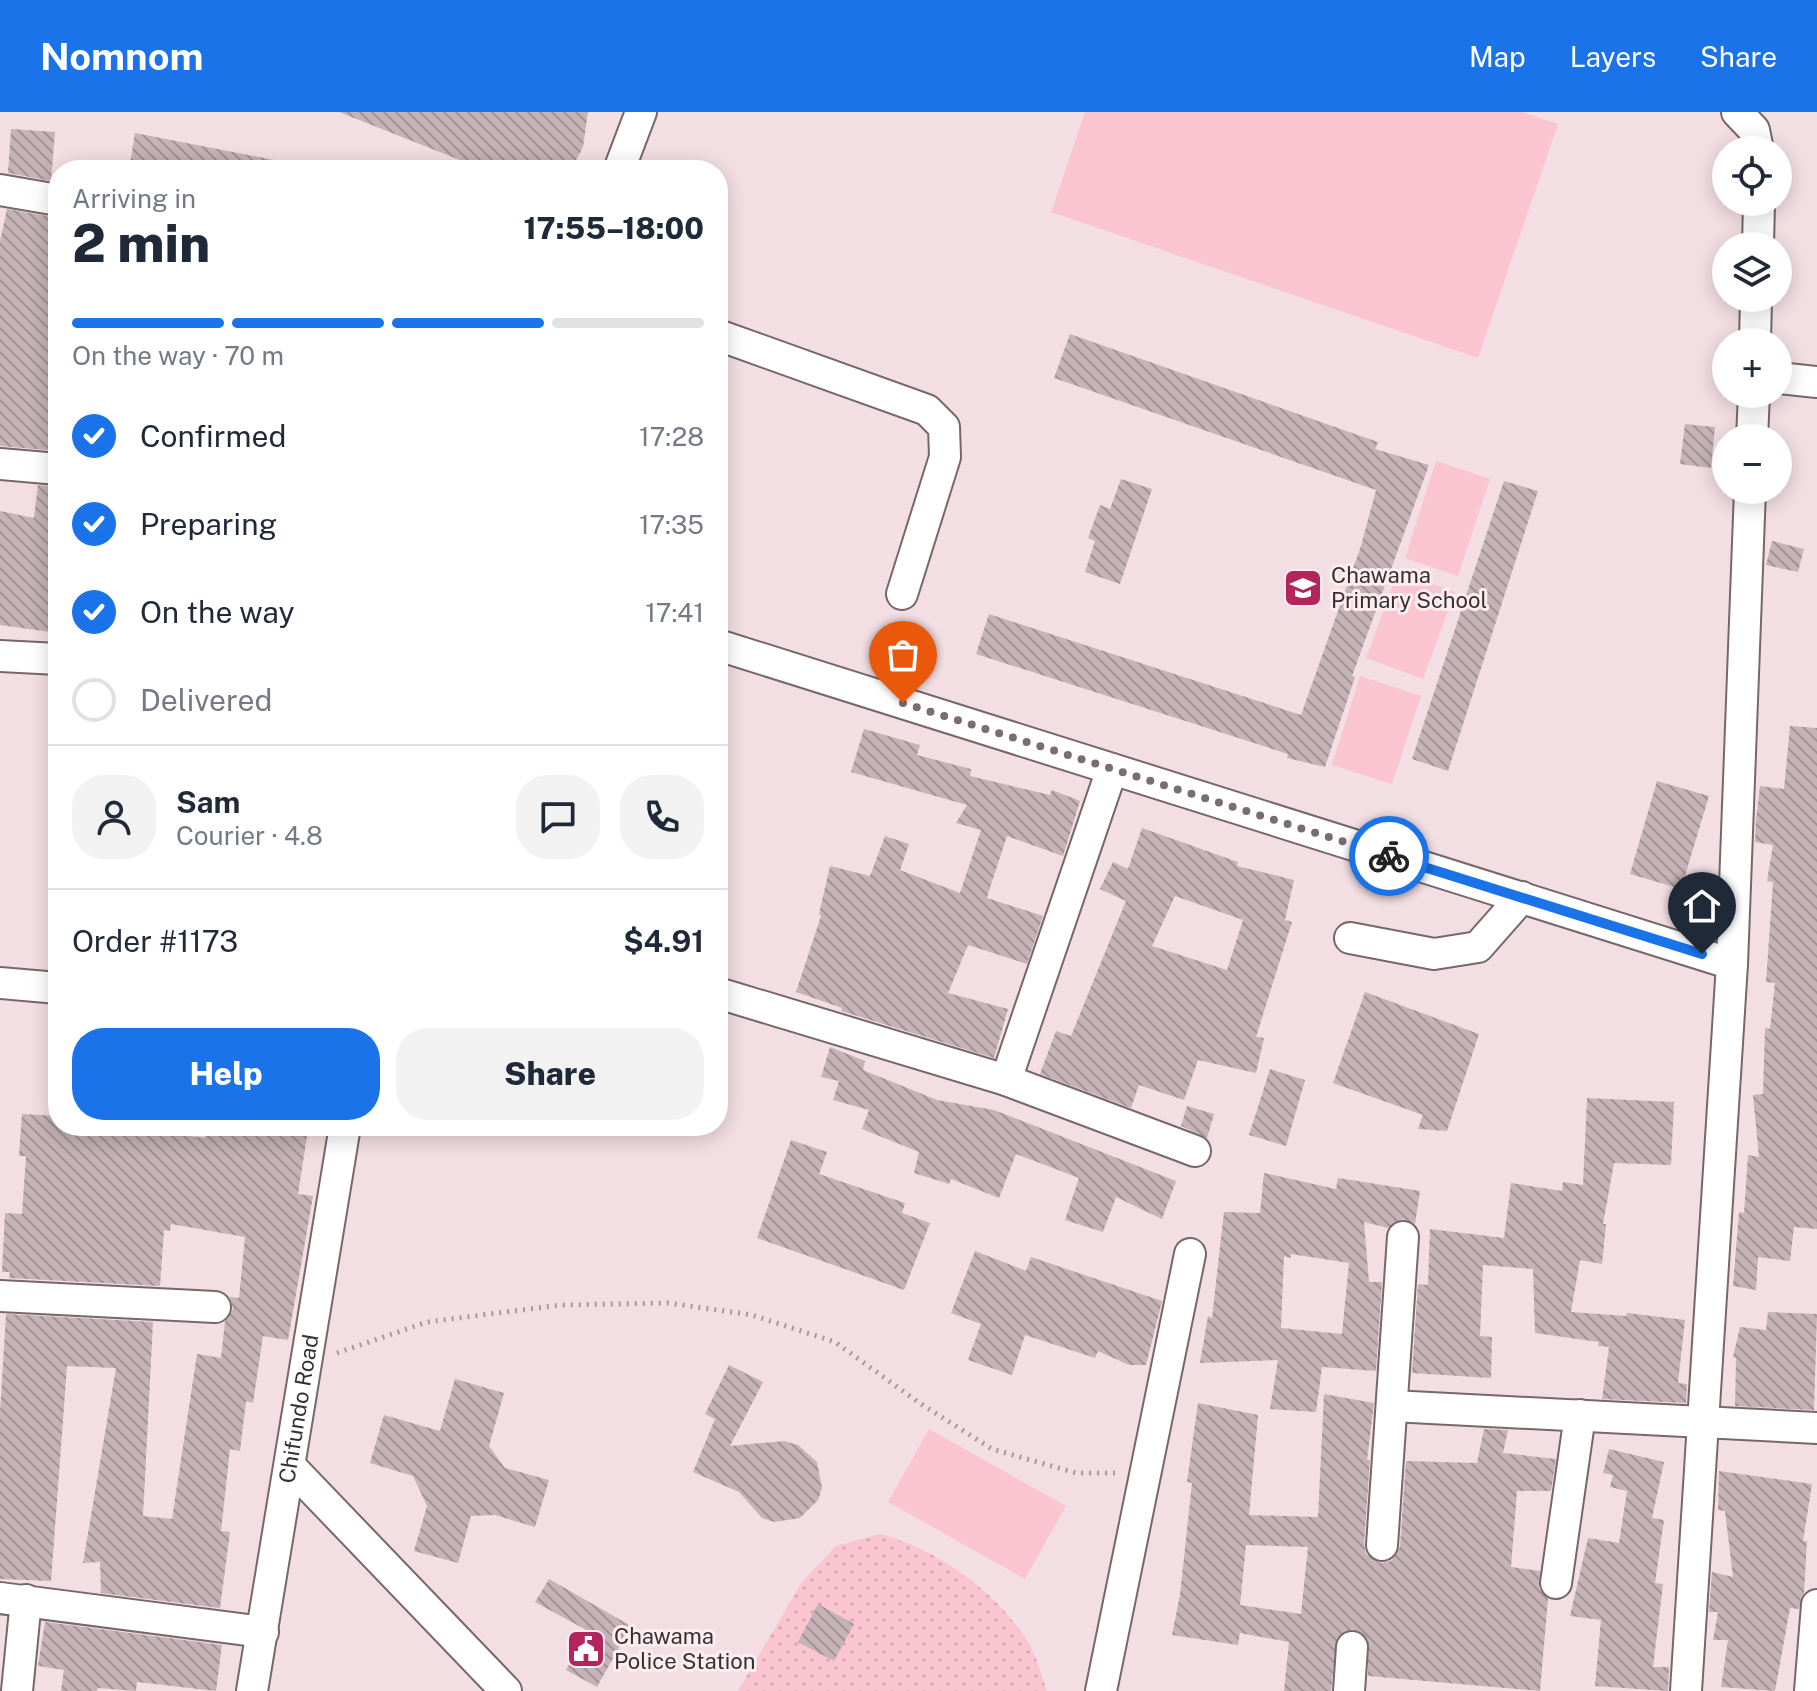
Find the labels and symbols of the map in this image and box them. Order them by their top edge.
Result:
place label: Chawama Primary School [1331,562,1487,613]
school or university icon: Chawama Primary School [1282,567,1324,609]
pin [869,621,937,703]
courier [1349,816,1429,896]
pin [1668,872,1736,954]
street label: Chifundo Road [273,1332,324,1485]
place label: Chawama Police Station [614,1623,755,1674]
public building icon: Chawama Police Station [565,1628,607,1670]

